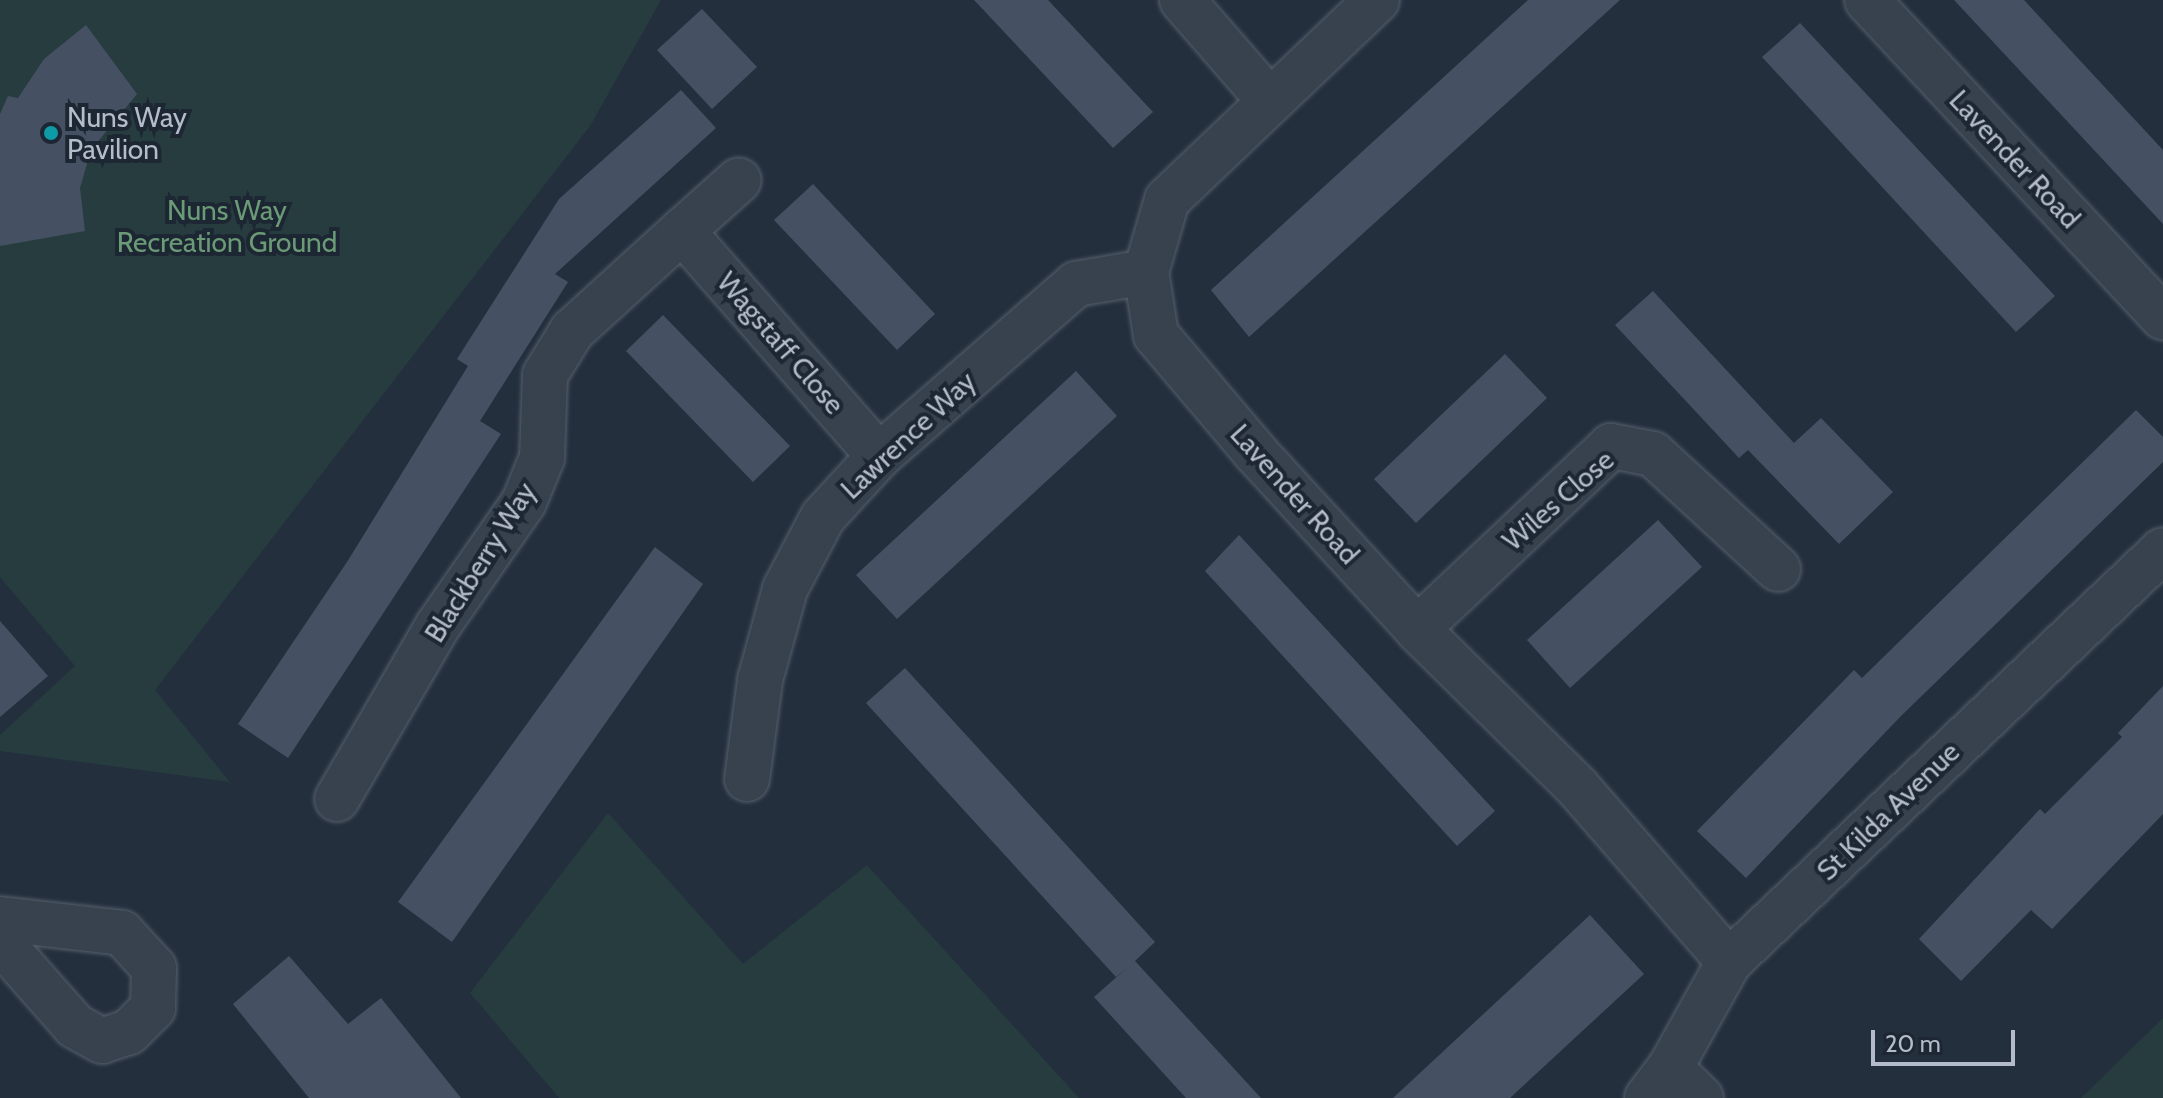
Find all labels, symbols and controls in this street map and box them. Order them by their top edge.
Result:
street label: Lavender Road [1943,83,2087,235]
place label: Nuns Way Pavilion [67,100,187,166]
marker: Nuns Way Pavilion [42,124,60,142]
park label: Nuns Way Recreation Ground [117,193,337,259]
street label: Wagstaff Close [710,265,852,421]
street label: Lawrence Way [834,364,982,506]
street label: Lavender Road [1224,417,1366,571]
street label: Wiles Close [1496,443,1620,557]
street label: Blackberry Way [417,476,543,648]
street label: St Kilda Avenue [1810,735,1966,887]
scale bar [1875,1014,2019,1064]
text: 20 m [1885,1029,1941,1058]

